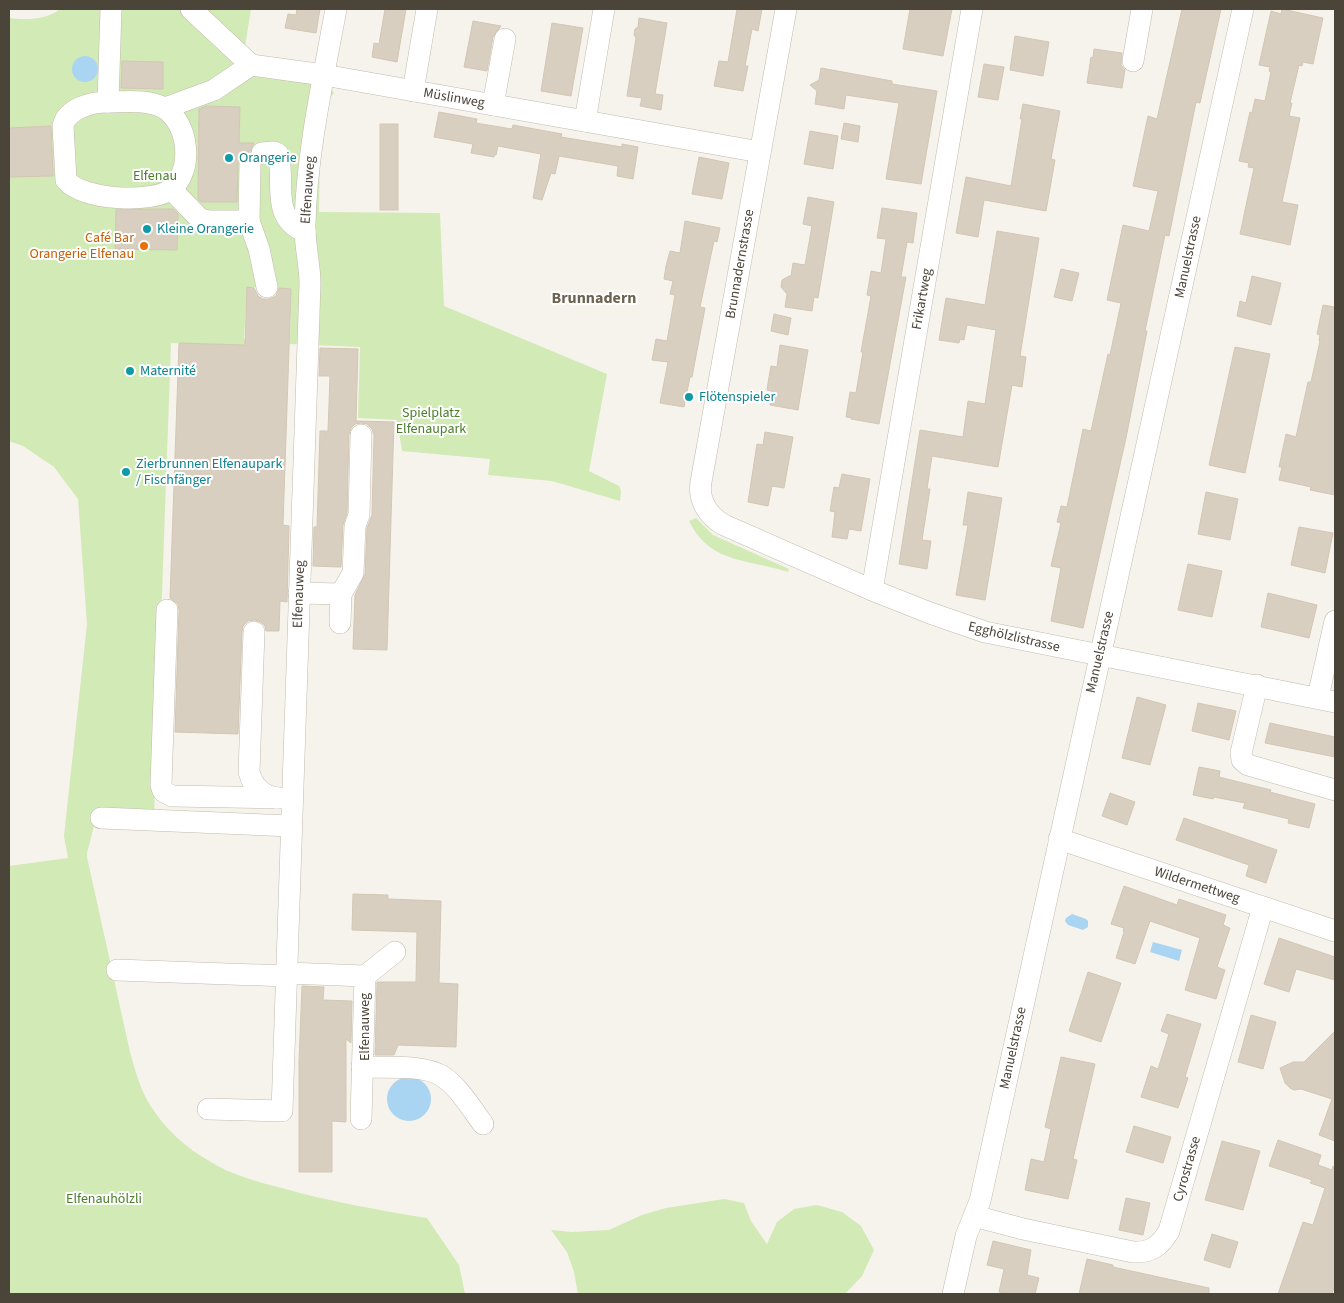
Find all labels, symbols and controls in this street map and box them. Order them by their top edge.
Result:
street label: Müslinweg [422,83,486,113]
place label: Orangerie [239,148,297,168]
marker: Orangerie [223,152,235,164]
street label: Elfenauweg [296,155,320,225]
park label: Elfenau [133,166,177,186]
street label: Brunnadernstrasse [721,208,759,320]
street label: Manuelstrasse [1170,214,1206,300]
place label: Kleine Orangerie [157,219,254,239]
marker: Kleine Orangerie [141,223,153,235]
place label: Café Bar Orangerie Elfenau [29,228,134,264]
marker: Café Bar Orangerie Elfenau [138,240,150,252]
street label: Frikartweg [907,267,937,331]
district label: Brunnadern [552,287,636,309]
place label: Maternité [140,361,196,381]
marker: Maternité [124,365,136,377]
place label: Flötenspieler [699,387,776,407]
marker: Flötenspieler [683,391,695,403]
park label: Spielplatz Elfenaupark [396,403,466,439]
place label: Zierbrunnen Elfenaupark / Fischfänger [136,454,282,490]
marker: Zierbrunnen Elfenaupark / Fischfänger [120,466,132,478]
street label: Elfenauweg [288,560,310,628]
street label: Manuelstrasse [1081,609,1119,695]
street label: Egghölzlistrasse [966,617,1062,657]
street label: Wildermettweg [1152,862,1242,908]
street label: Elfenauweg [355,993,375,1061]
street label: Manuelstrasse [995,1005,1031,1091]
street label: Cyrostrasse [1168,1134,1206,1204]
park label: Elfenauhölzli [66,1189,142,1209]

